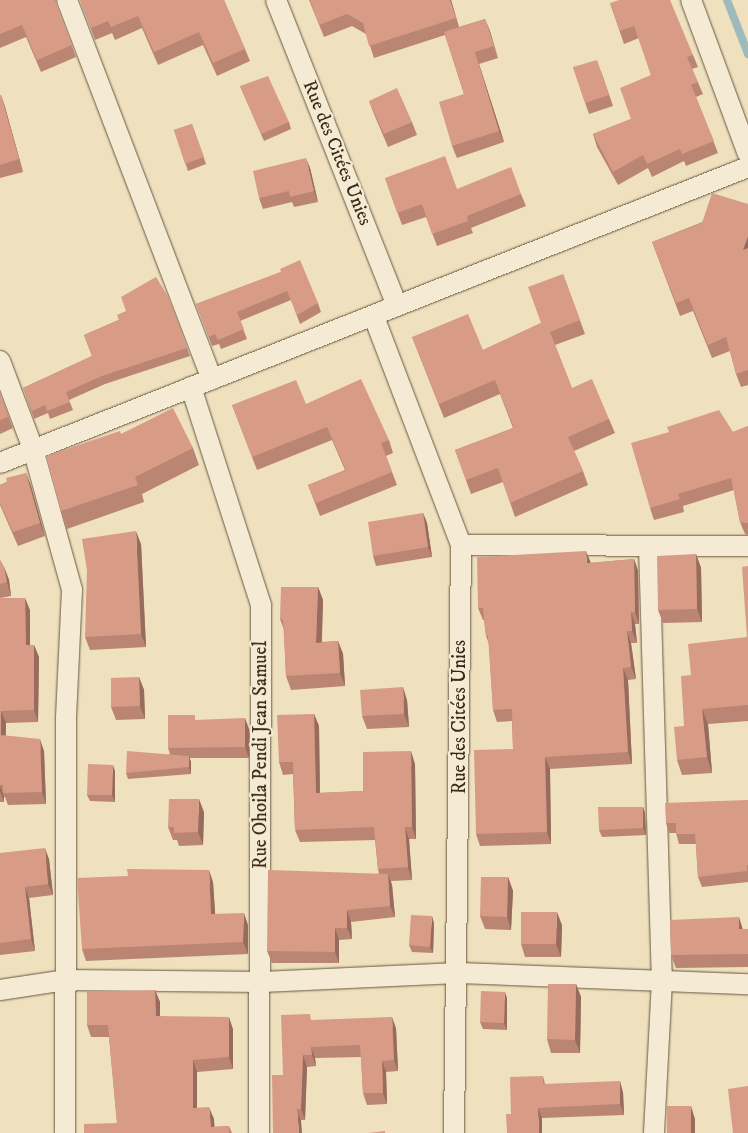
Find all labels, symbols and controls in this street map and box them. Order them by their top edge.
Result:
street label: Rue des Citées Unies [298,77,376,229]
street label: Rue des Citées Unies [449,640,471,794]
street label: Rue Ohoila Pendi Jean Samuel [250,641,272,869]

